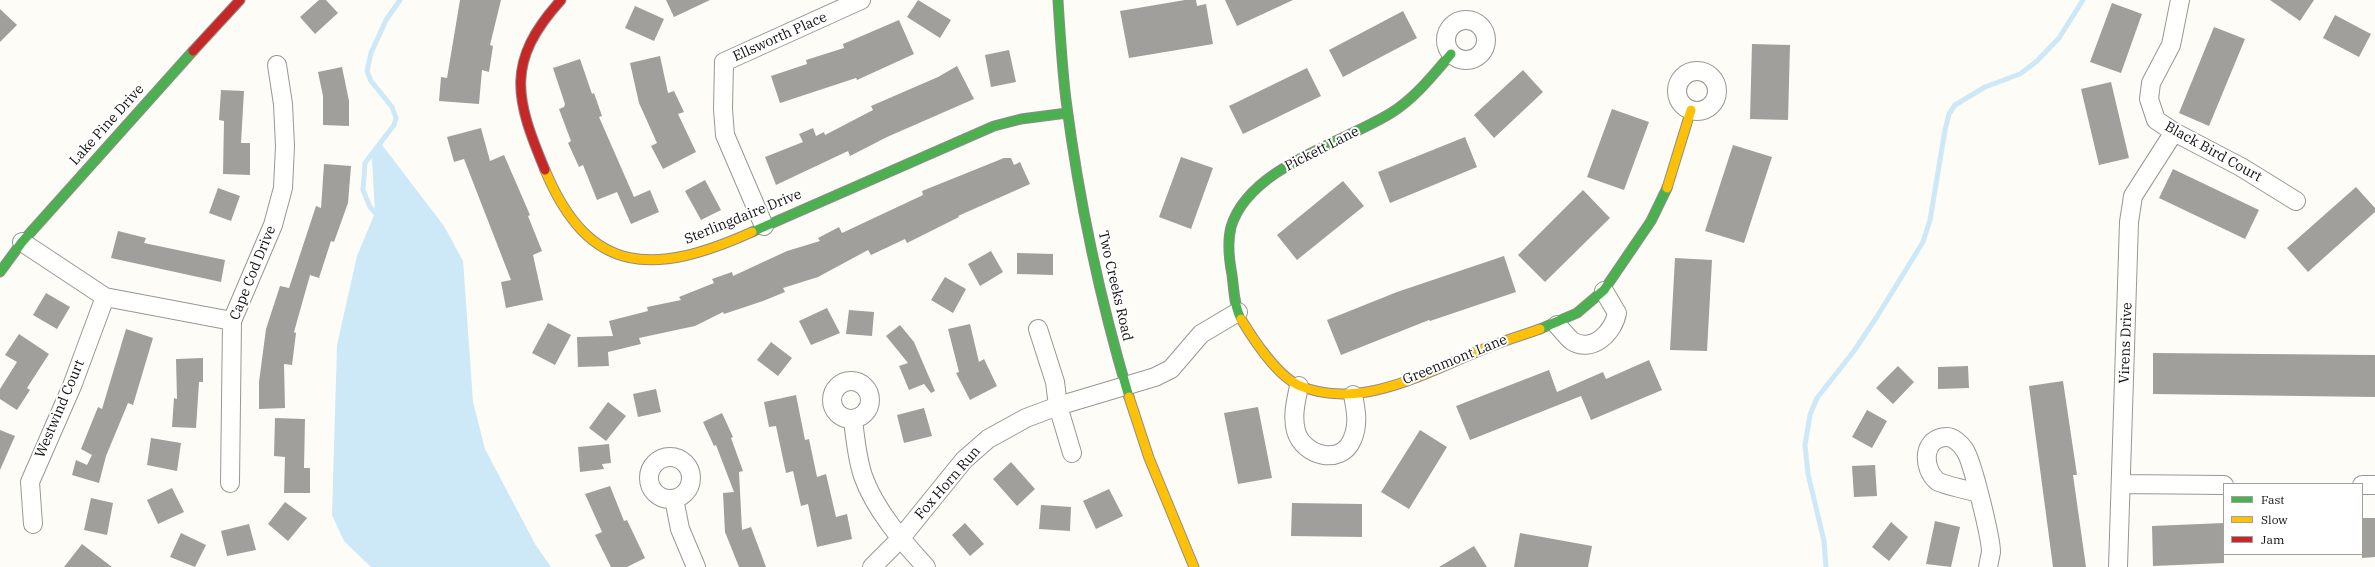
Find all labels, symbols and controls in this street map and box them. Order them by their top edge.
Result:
street label: Ellsworth Place [730,9,830,65]
street label: Lake Pine Drive [66,81,148,169]
street label: Black Bird Court [2162,118,2264,186]
street label: Pickett Lane [1282,123,1362,175]
street label: Sterlingdaire Drive [682,186,804,248]
street label: Cape Cod Drive [226,223,280,323]
street label: Two Creeks Road [1094,229,1136,343]
street label: Virens Drive [2116,302,2136,384]
street label: Greenmont Lane [1400,331,1510,389]
street label: Westwind Court [32,357,88,461]
street label: Fox Horn Run [912,443,984,523]
legend [2223,483,2363,555]
text: Fast [2261,492,2285,507]
text: Slow [2261,512,2288,527]
text: Jam [2261,532,2284,547]

